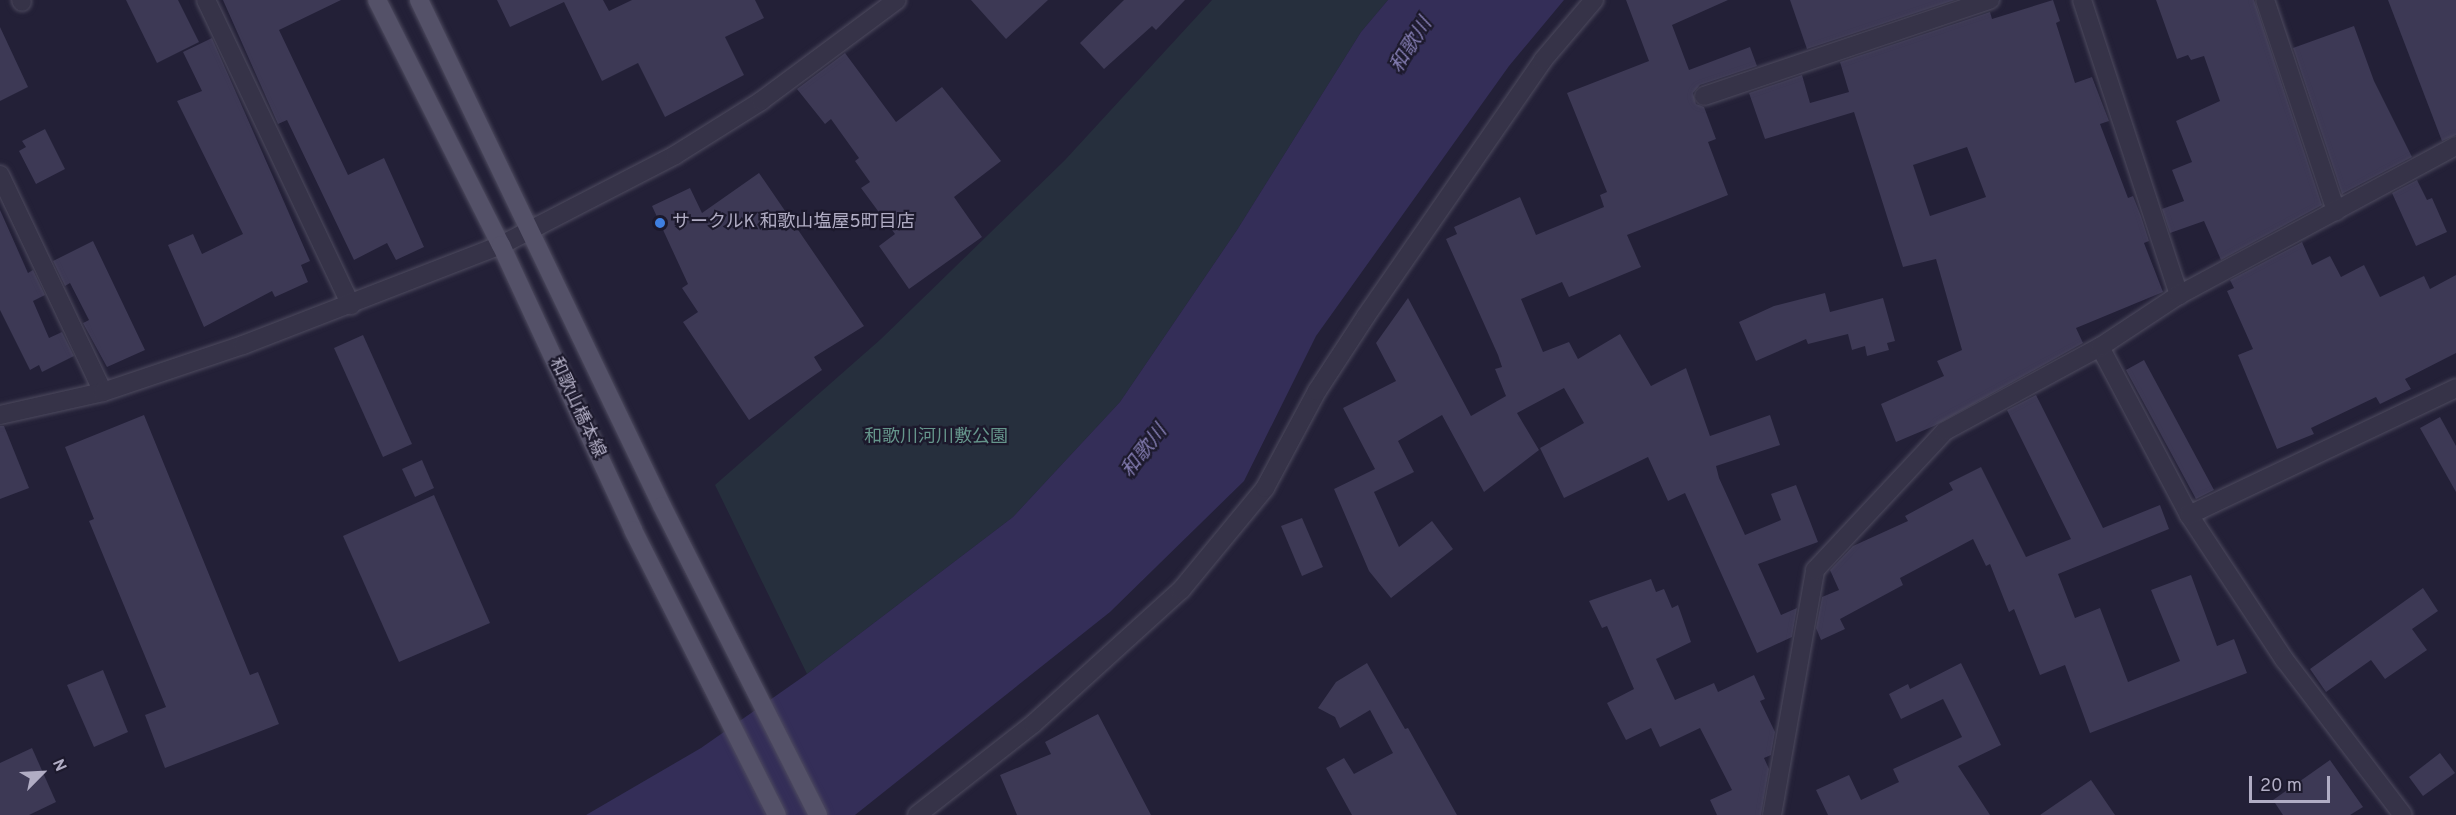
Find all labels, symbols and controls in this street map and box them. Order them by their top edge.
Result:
water label: 和歌川 [1386,14,1438,78]
place label: サークルK 和歌山塩屋5町目店 [672,212,915,234]
marker: サークルK 和歌山塩屋5町目店 [653,216,667,230]
street label: 和歌山橋本線 [543,354,609,462]
water label: 和歌川 [1117,421,1173,483]
park label: 和歌川河川敷公園 [864,427,1008,449]
north arrow [12,743,72,803]
text: N [47,756,70,775]
scale bar [2252,764,2333,802]
text: 20 m [2260,775,2302,798]

